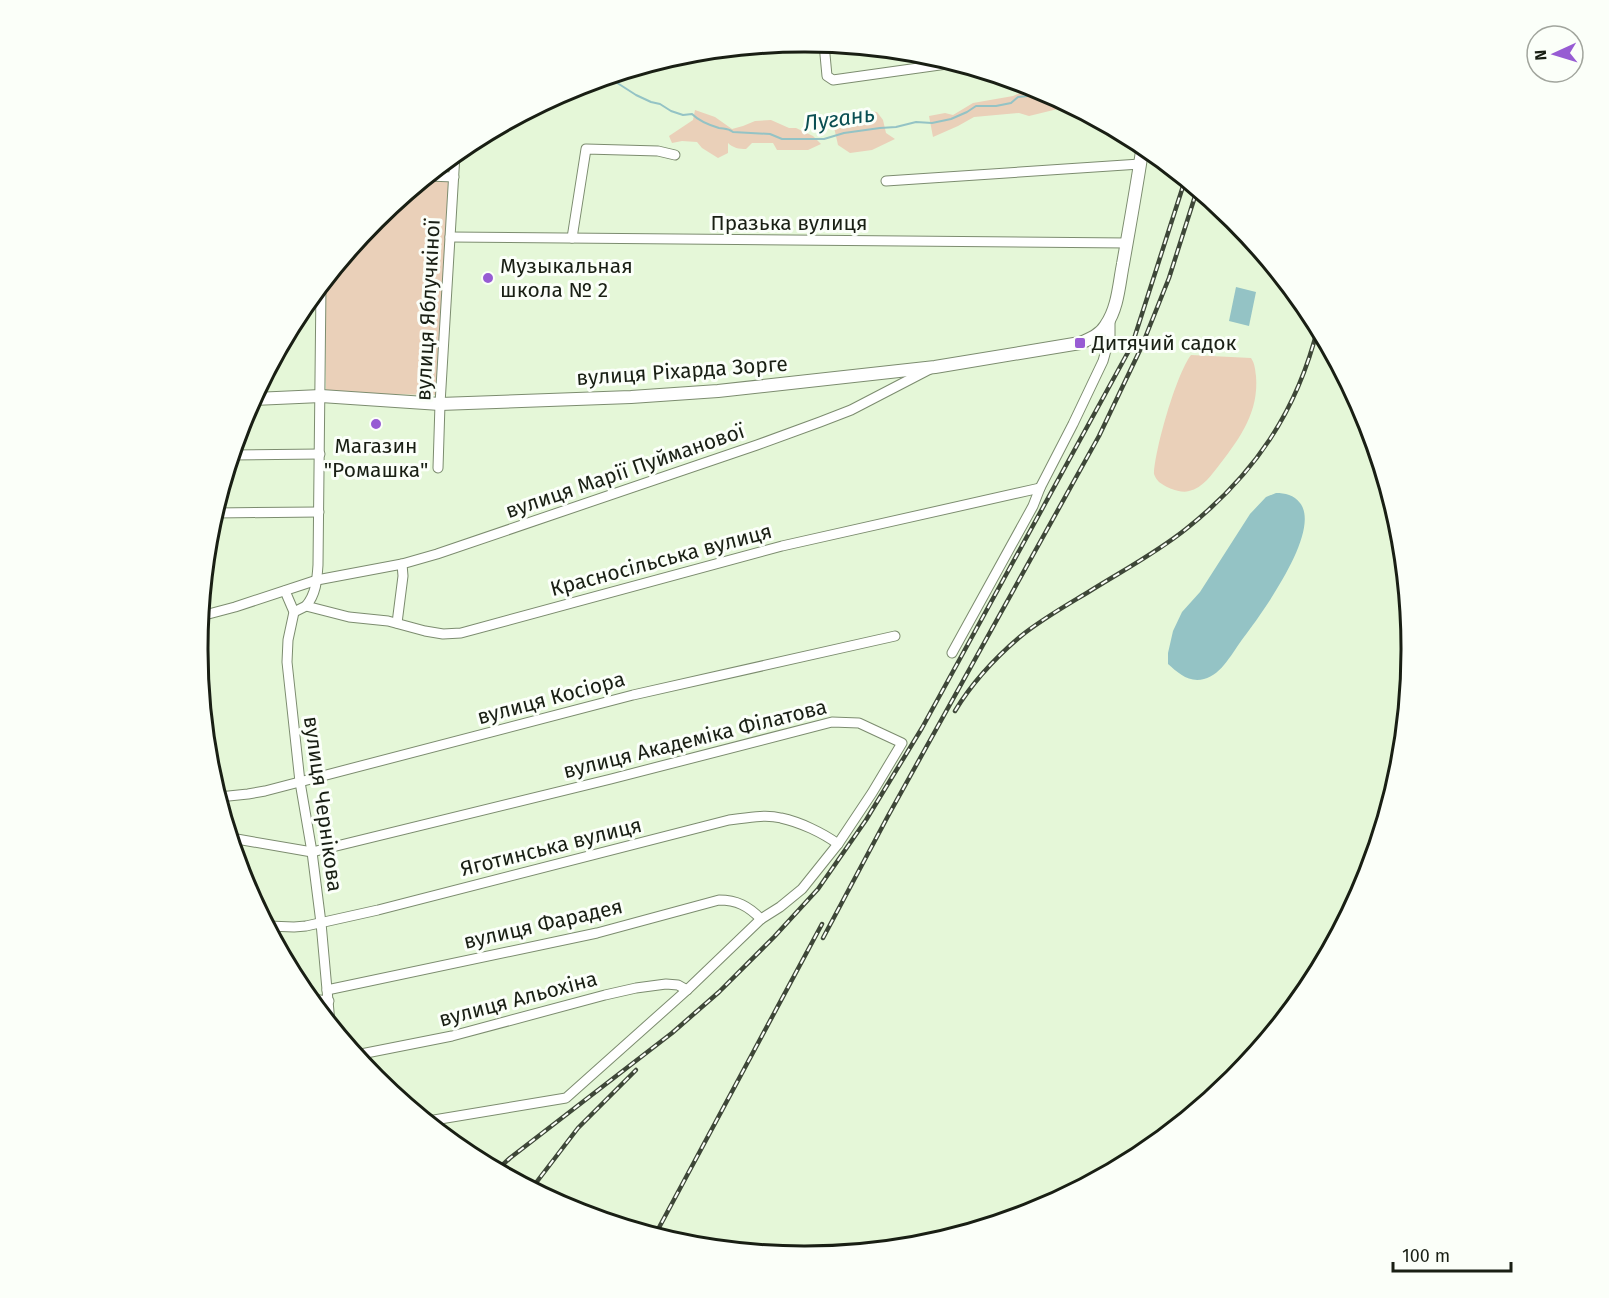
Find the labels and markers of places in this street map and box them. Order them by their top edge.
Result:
place label: Музыкальная школа № 2 [500,253,633,303]
marker: Музыкальная школа № 2 [481,271,495,285]
place label: Дитячий садок [1091,330,1237,356]
marker: Дитячий садок [1073,336,1087,350]
marker: Магазин "Ромашка" [369,417,383,431]
place label: Магазин "Ромашка" [324,433,428,483]

